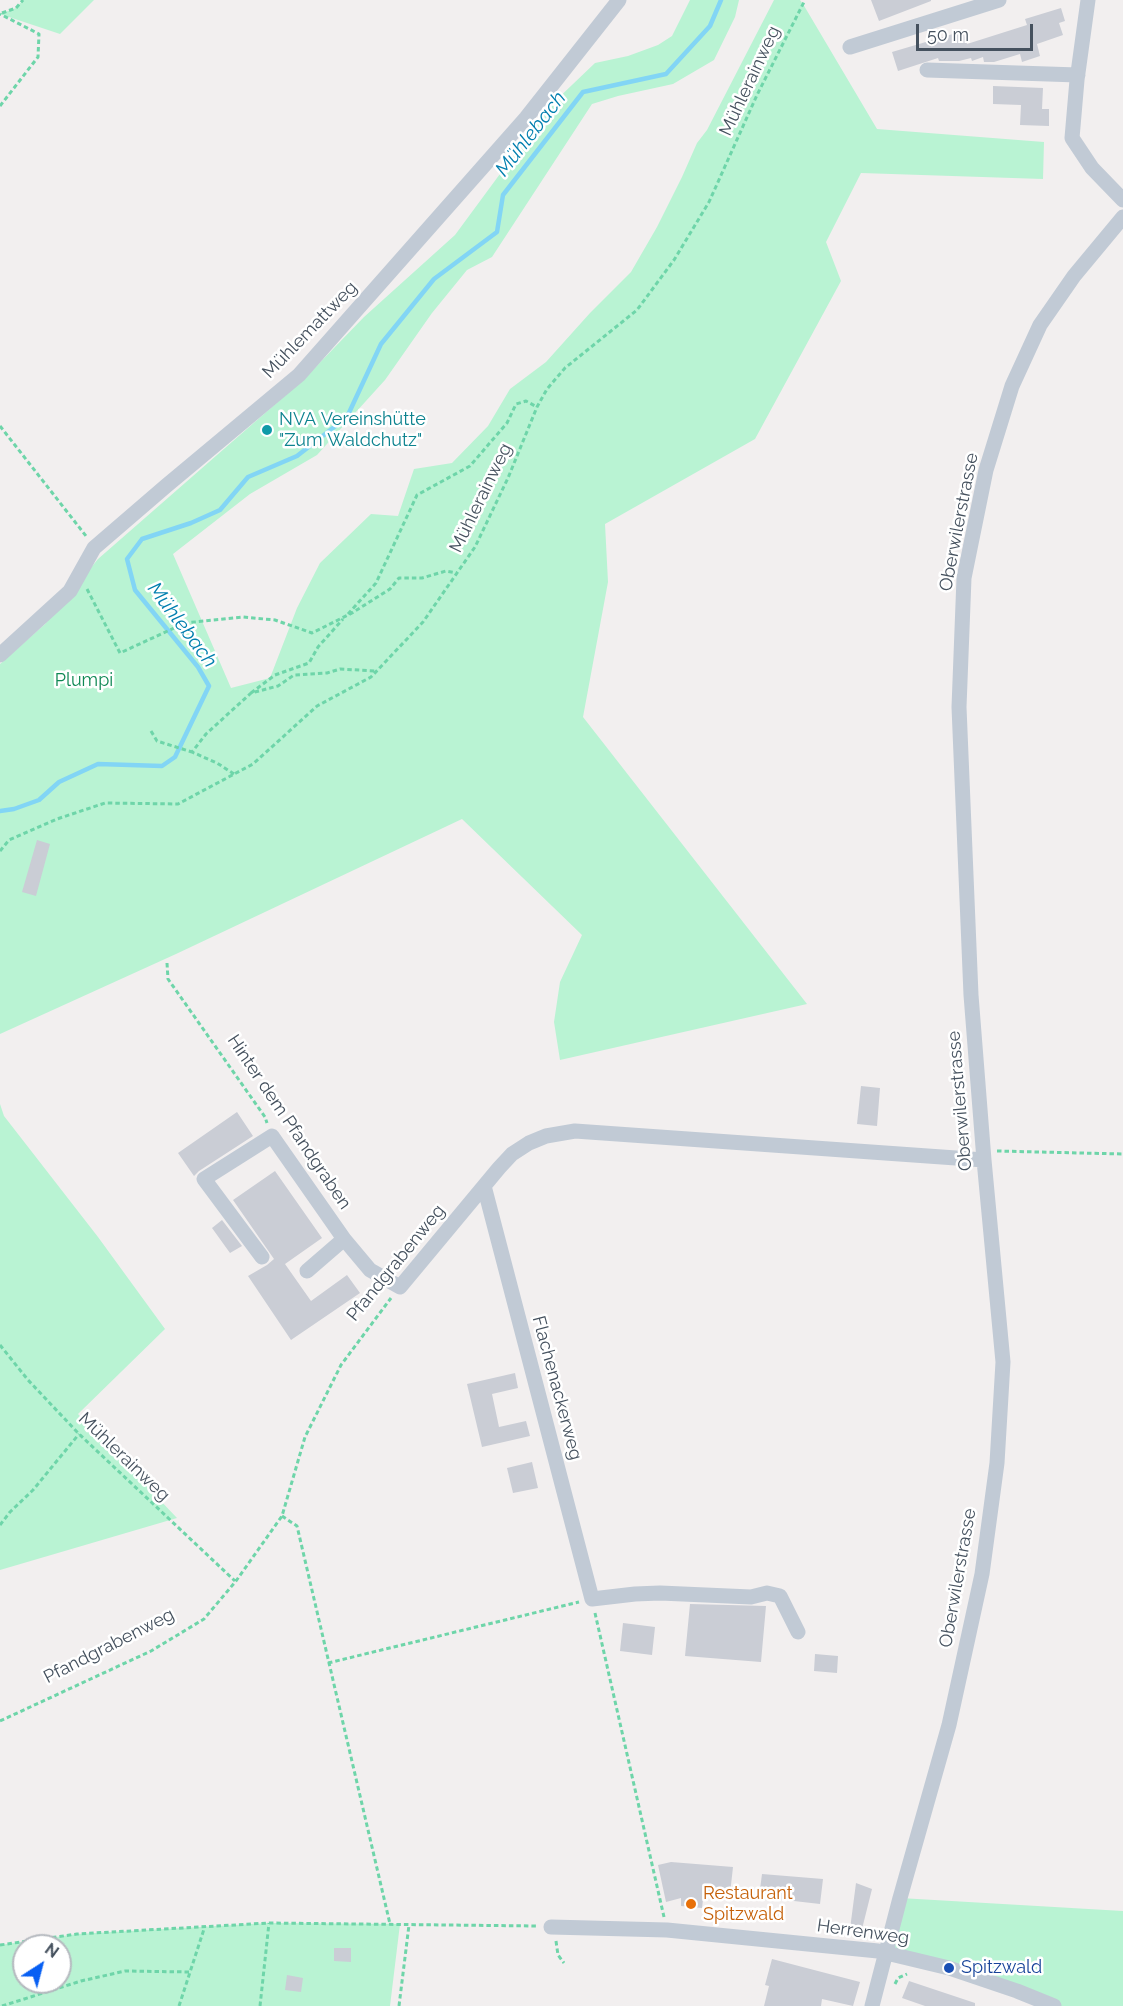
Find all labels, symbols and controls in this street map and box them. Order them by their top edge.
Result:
scale bar [919,12,1036,50]
street label: Mühlerainweg [715,23,785,139]
text: 50 m [927,24,969,45]
water label: Mühlebach [491,87,571,181]
street label: Mühlemattweg [258,277,362,383]
place label: NVA Vereinshütte "Zum Waldchutz" [279,409,426,452]
marker: NVA Vereinshütte "Zum Waldchutz" [260,423,274,437]
street label: Mühlerainweg [445,440,517,556]
street label: Oberwilerstrasse [935,451,983,593]
water label: Mühlebach [142,578,222,672]
park label: Plumpi [55,670,113,692]
street label: Oberwilerstrasse [943,1030,977,1172]
street label: Hinter dem Pfandgraben [222,1031,356,1213]
street label: Pfandgrabenweg [342,1200,450,1326]
street label: Flachenackerweg [527,1314,587,1462]
street label: Mühlerainweg [74,1408,174,1506]
street label: Oberwilerstrasse [935,1507,981,1649]
street label: Pfandgrabenweg [40,1604,178,1688]
place label: Restaurant Spitzwald [703,1883,793,1926]
marker: Restaurant Spitzwald [684,1897,698,1911]
street label: Herrenweg [815,1915,911,1949]
north arrow [12,1934,72,1994]
text: N [41,1939,62,1962]
place label: Spitzwald [961,1957,1042,1979]
marker: Spitzwald [942,1961,956,1975]

